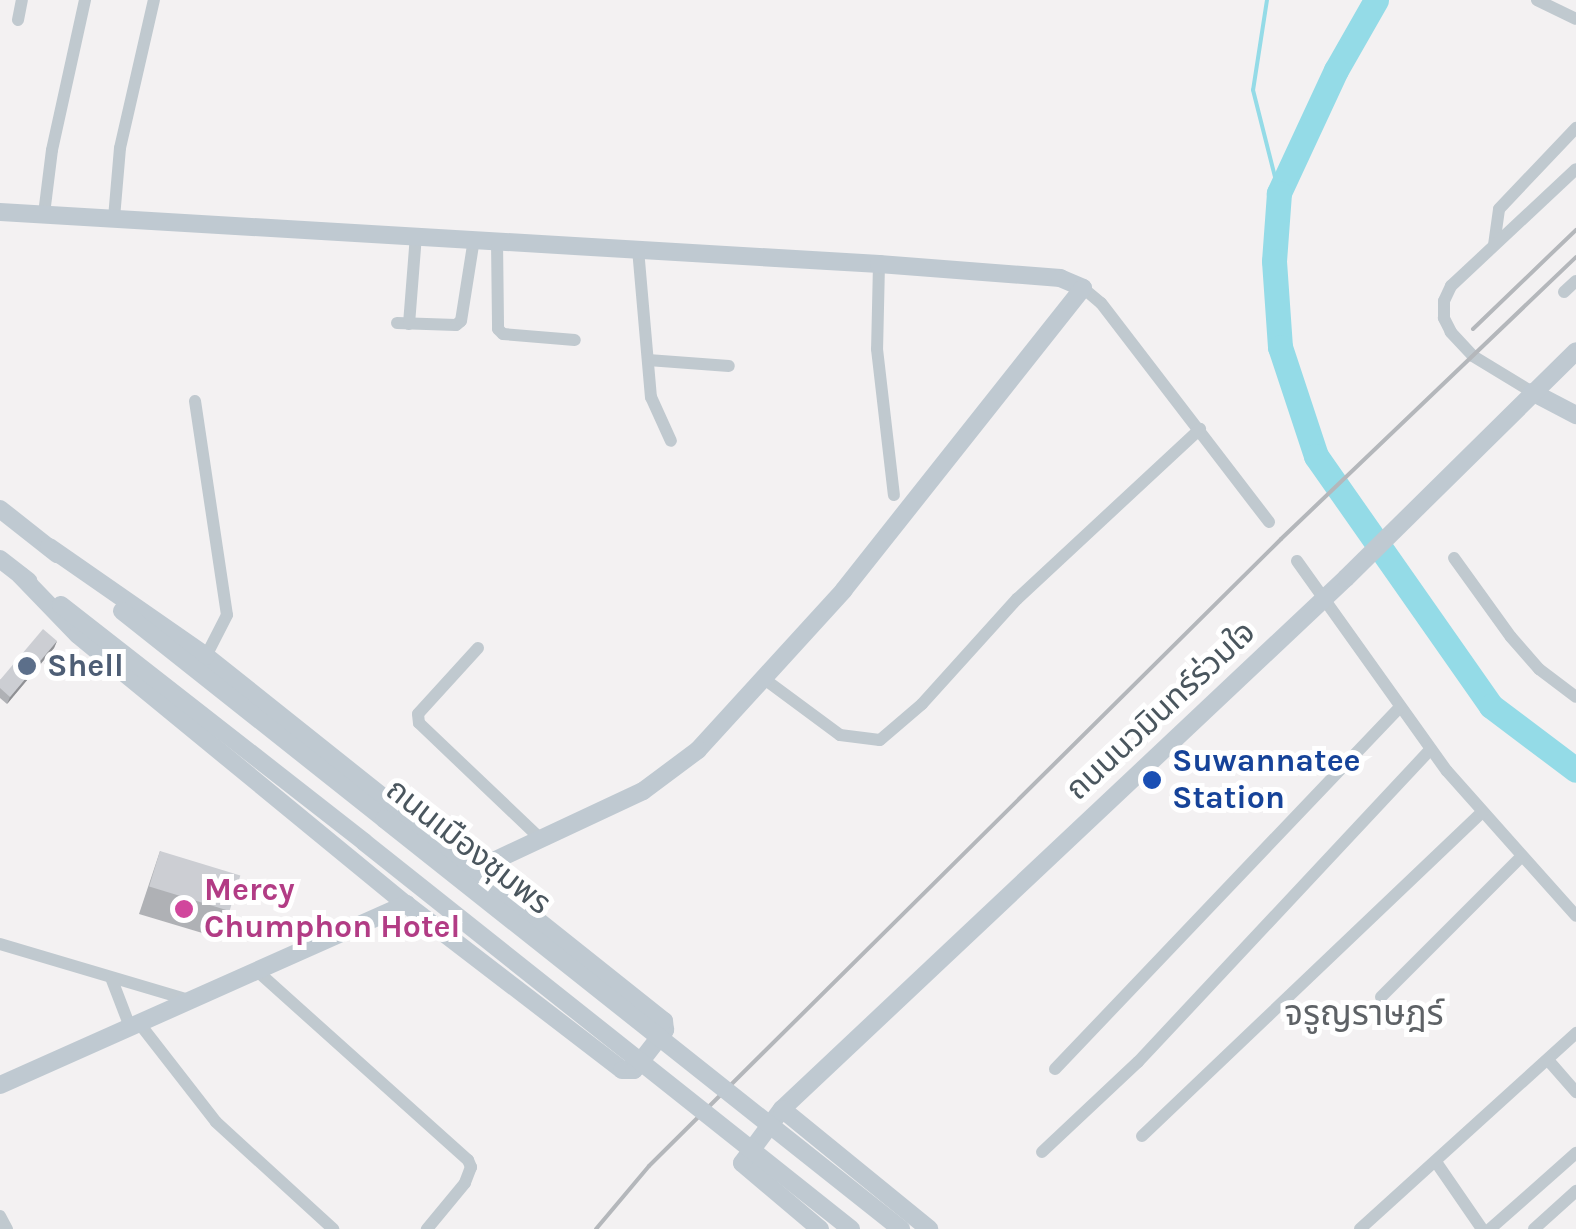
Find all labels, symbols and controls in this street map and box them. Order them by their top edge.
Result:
street label: ถนนนวมินทร์ร่วมใจ [1058,614,1264,808]
place label: Shell [47,647,124,685]
marker: Shell [16,655,38,677]
place label: Suwannatee Station [1172,743,1361,818]
marker: Suwannatee Station [1141,769,1163,791]
street label: ถนนเมืองชุมพร [378,771,558,923]
place label: Mercy Chumphon Hotel [204,872,460,947]
marker: Mercy Chumphon Hotel [173,898,195,920]
district label: จรูญราษฎร์ [1284,993,1444,1035]

